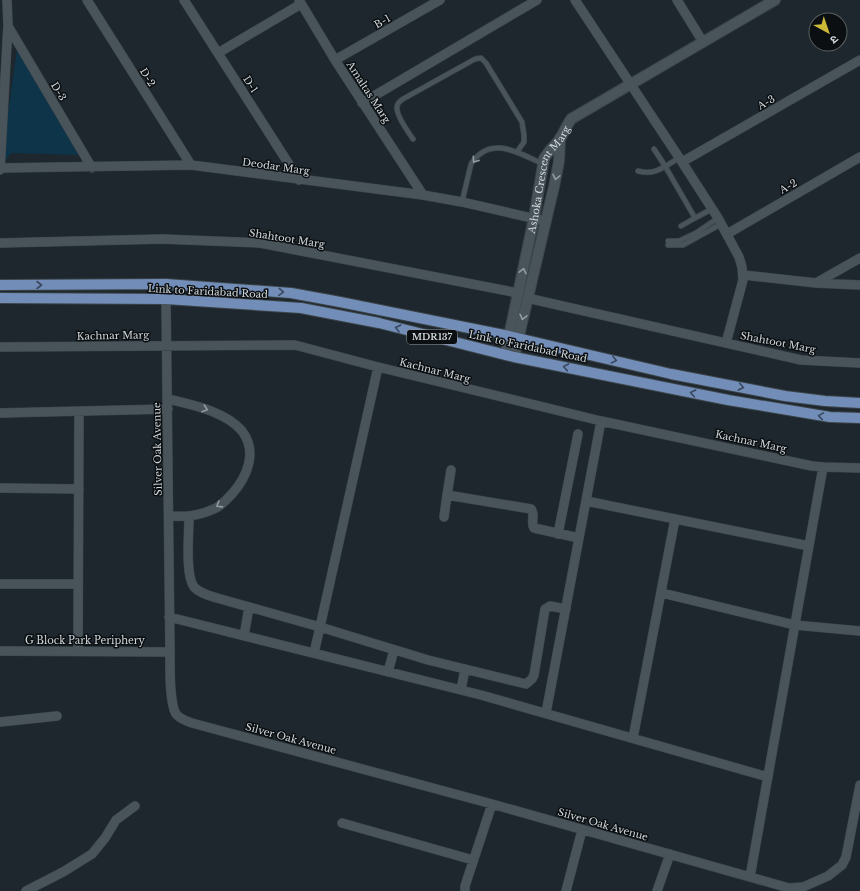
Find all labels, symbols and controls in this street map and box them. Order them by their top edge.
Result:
street label: B-1 [372,12,393,31]
north arrow [808,12,848,52]
text: उ [827,32,841,47]
street label: Amaltas Marg [343,58,394,127]
street label: D-2 [137,65,158,89]
street label: D-1 [240,73,261,95]
street label: D-3 [48,79,69,103]
street label: A-3 [754,92,777,113]
street label: Ashoka Crescent Marg [525,123,573,235]
street label: Deodar Marg [241,155,311,178]
one-way arrow [473,156,480,163]
one-way arrow [552,174,560,180]
street label: A-2 [776,176,799,197]
street label: Shahtoot Marg [248,226,327,251]
one-way arrow [518,268,526,274]
one-way arrow [36,281,42,289]
street label: Link to Faridabad Road [148,282,269,301]
one-way arrow [278,288,284,297]
one-way arrow [519,314,528,321]
one-way arrow [395,325,401,333]
street label: Kachnar Marg [77,328,150,343]
street label: Link to Faridabad Road [468,328,588,365]
street label: Shahtoot Marg [739,329,818,356]
road number: MDR137 [407,330,457,344]
street label: Kachnar Marg [398,355,473,386]
one-way arrow [611,356,617,364]
one-way arrow [563,364,569,372]
one-way arrow [738,383,744,391]
one-way arrow [690,389,696,397]
street label: Silver Oak Avenue [150,402,165,496]
one-way arrow [202,404,209,413]
one-way arrow [818,412,824,421]
street label: Kachnar Marg [714,428,789,456]
one-way arrow [217,500,224,507]
street label: G Block Park Periphery [25,634,146,647]
street label: Silver Oak Avenue [244,720,338,757]
street label: Silver Oak Avenue [556,805,650,844]

